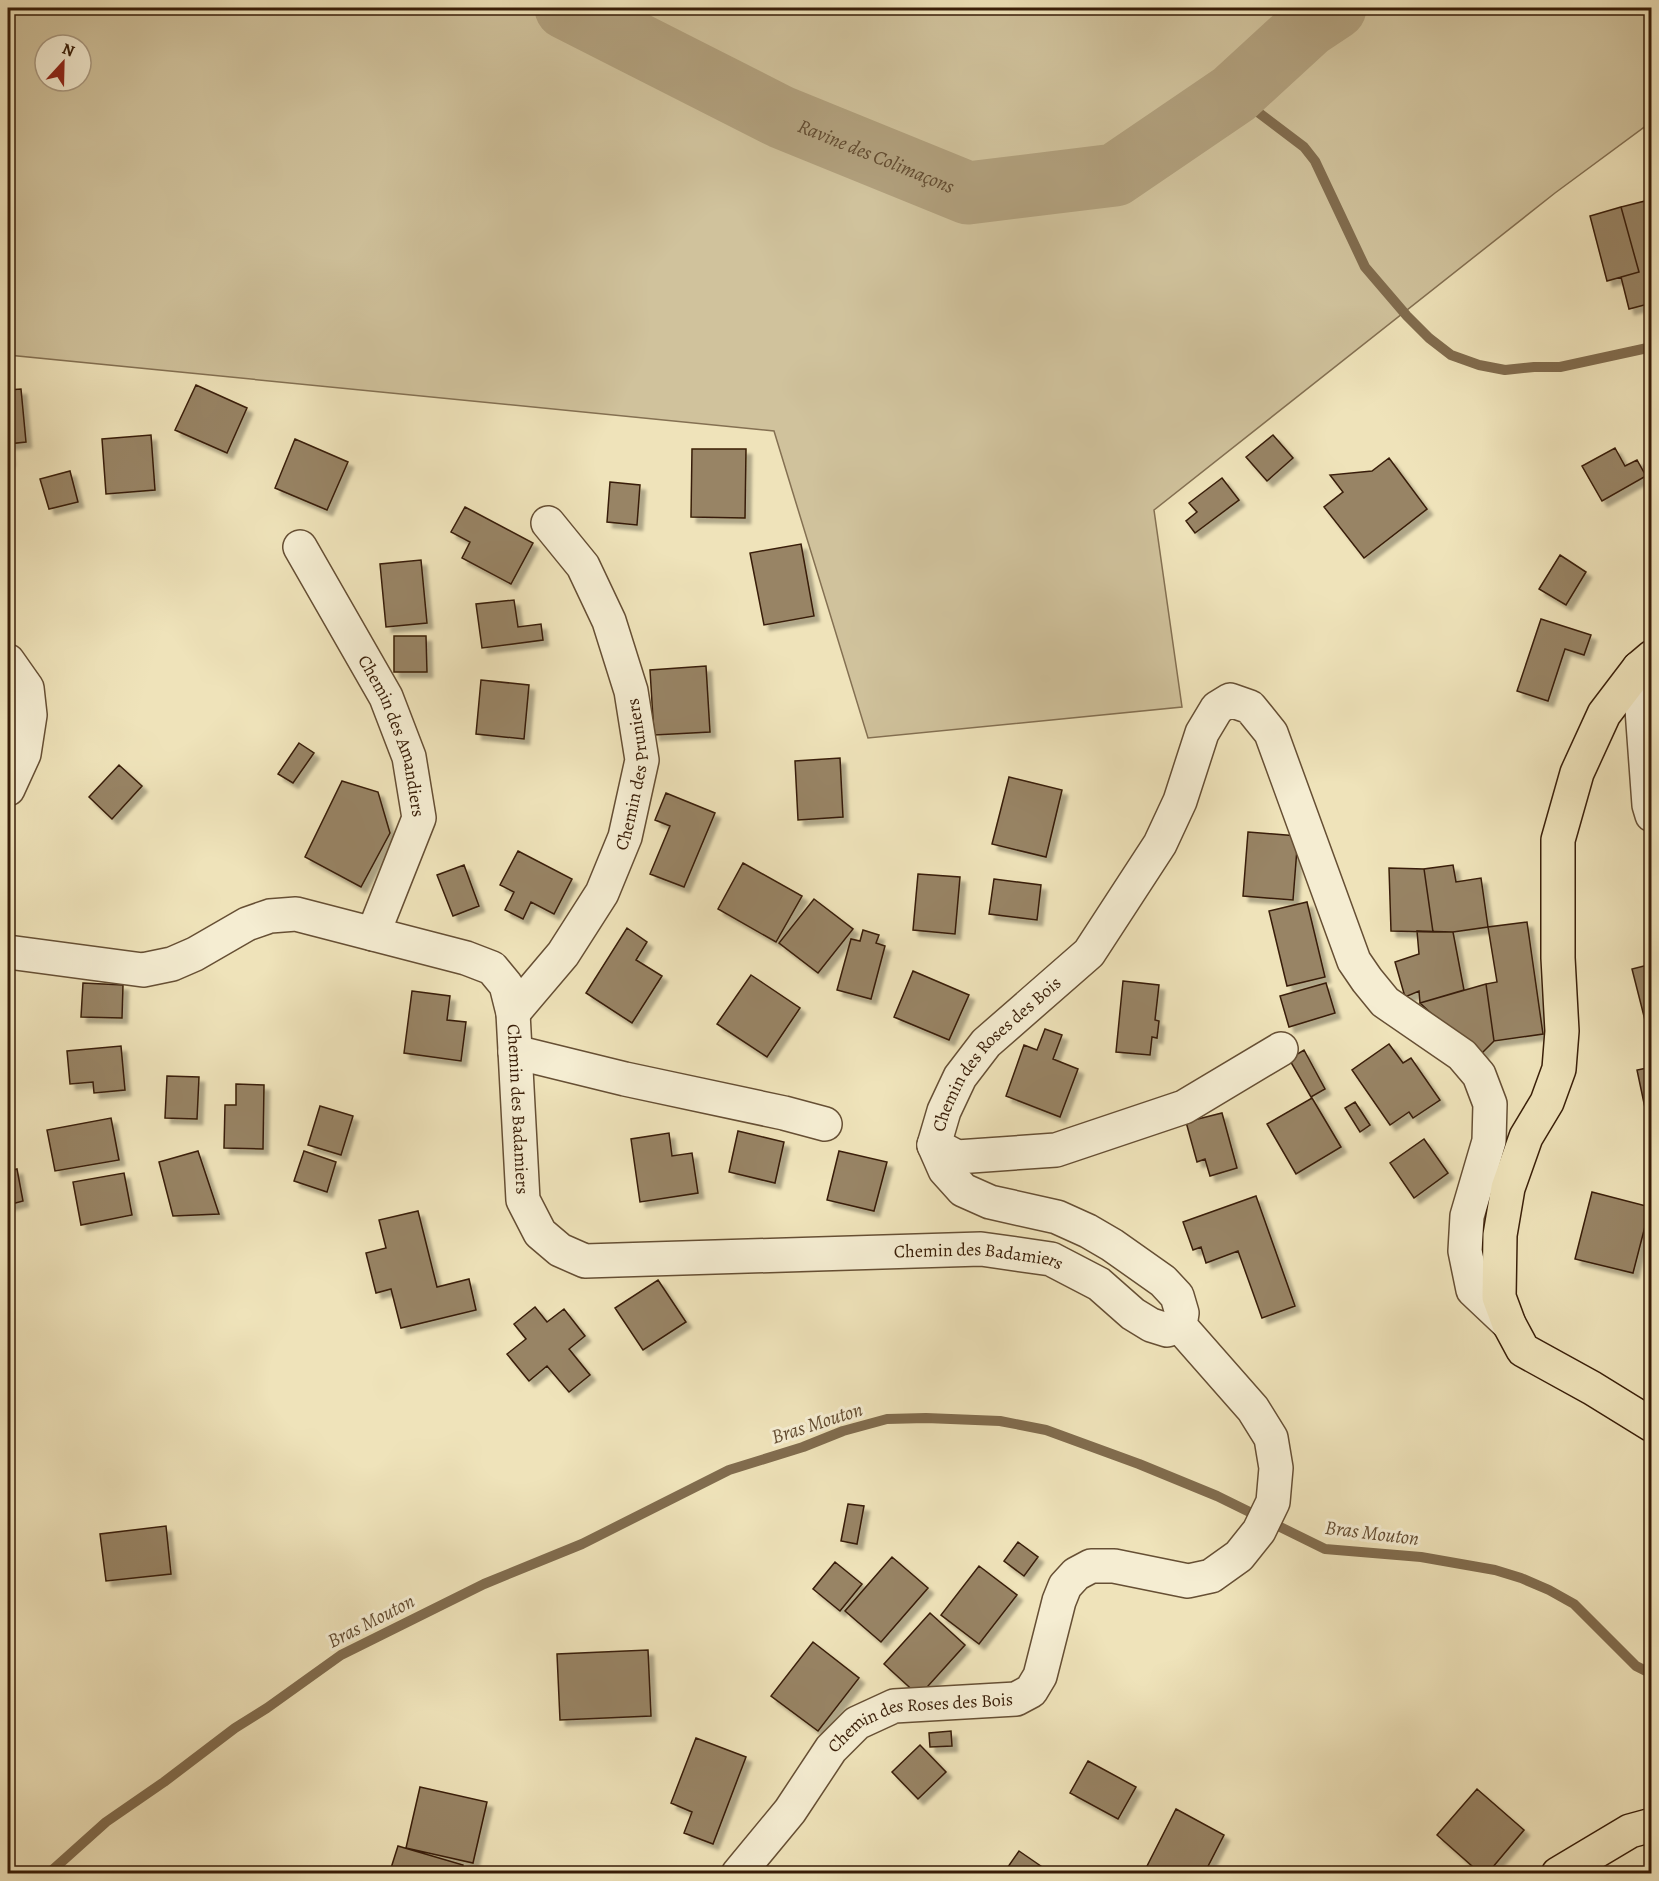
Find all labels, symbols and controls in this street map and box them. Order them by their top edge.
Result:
north arrow [33,33,93,93]
text: N [59,38,78,63]
water label: Ravine des Colimaçons [794,112,959,200]
street label: Chemin des Amandiers [352,651,431,819]
street label: Chemin des Pruniers [609,697,654,854]
street label: Chemin des Roses des Bois [927,971,1066,1134]
street label: Chemin des Badamiers [502,1023,535,1195]
street label: Chemin des Badamiers [894,1237,1068,1276]
water label: Bras Mouton [768,1396,866,1450]
water label: Bras Mouton [1323,1514,1421,1552]
water label: Bras Mouton [323,1587,419,1655]
street label: Chemin des Roses des Bois [822,1687,1014,1758]

